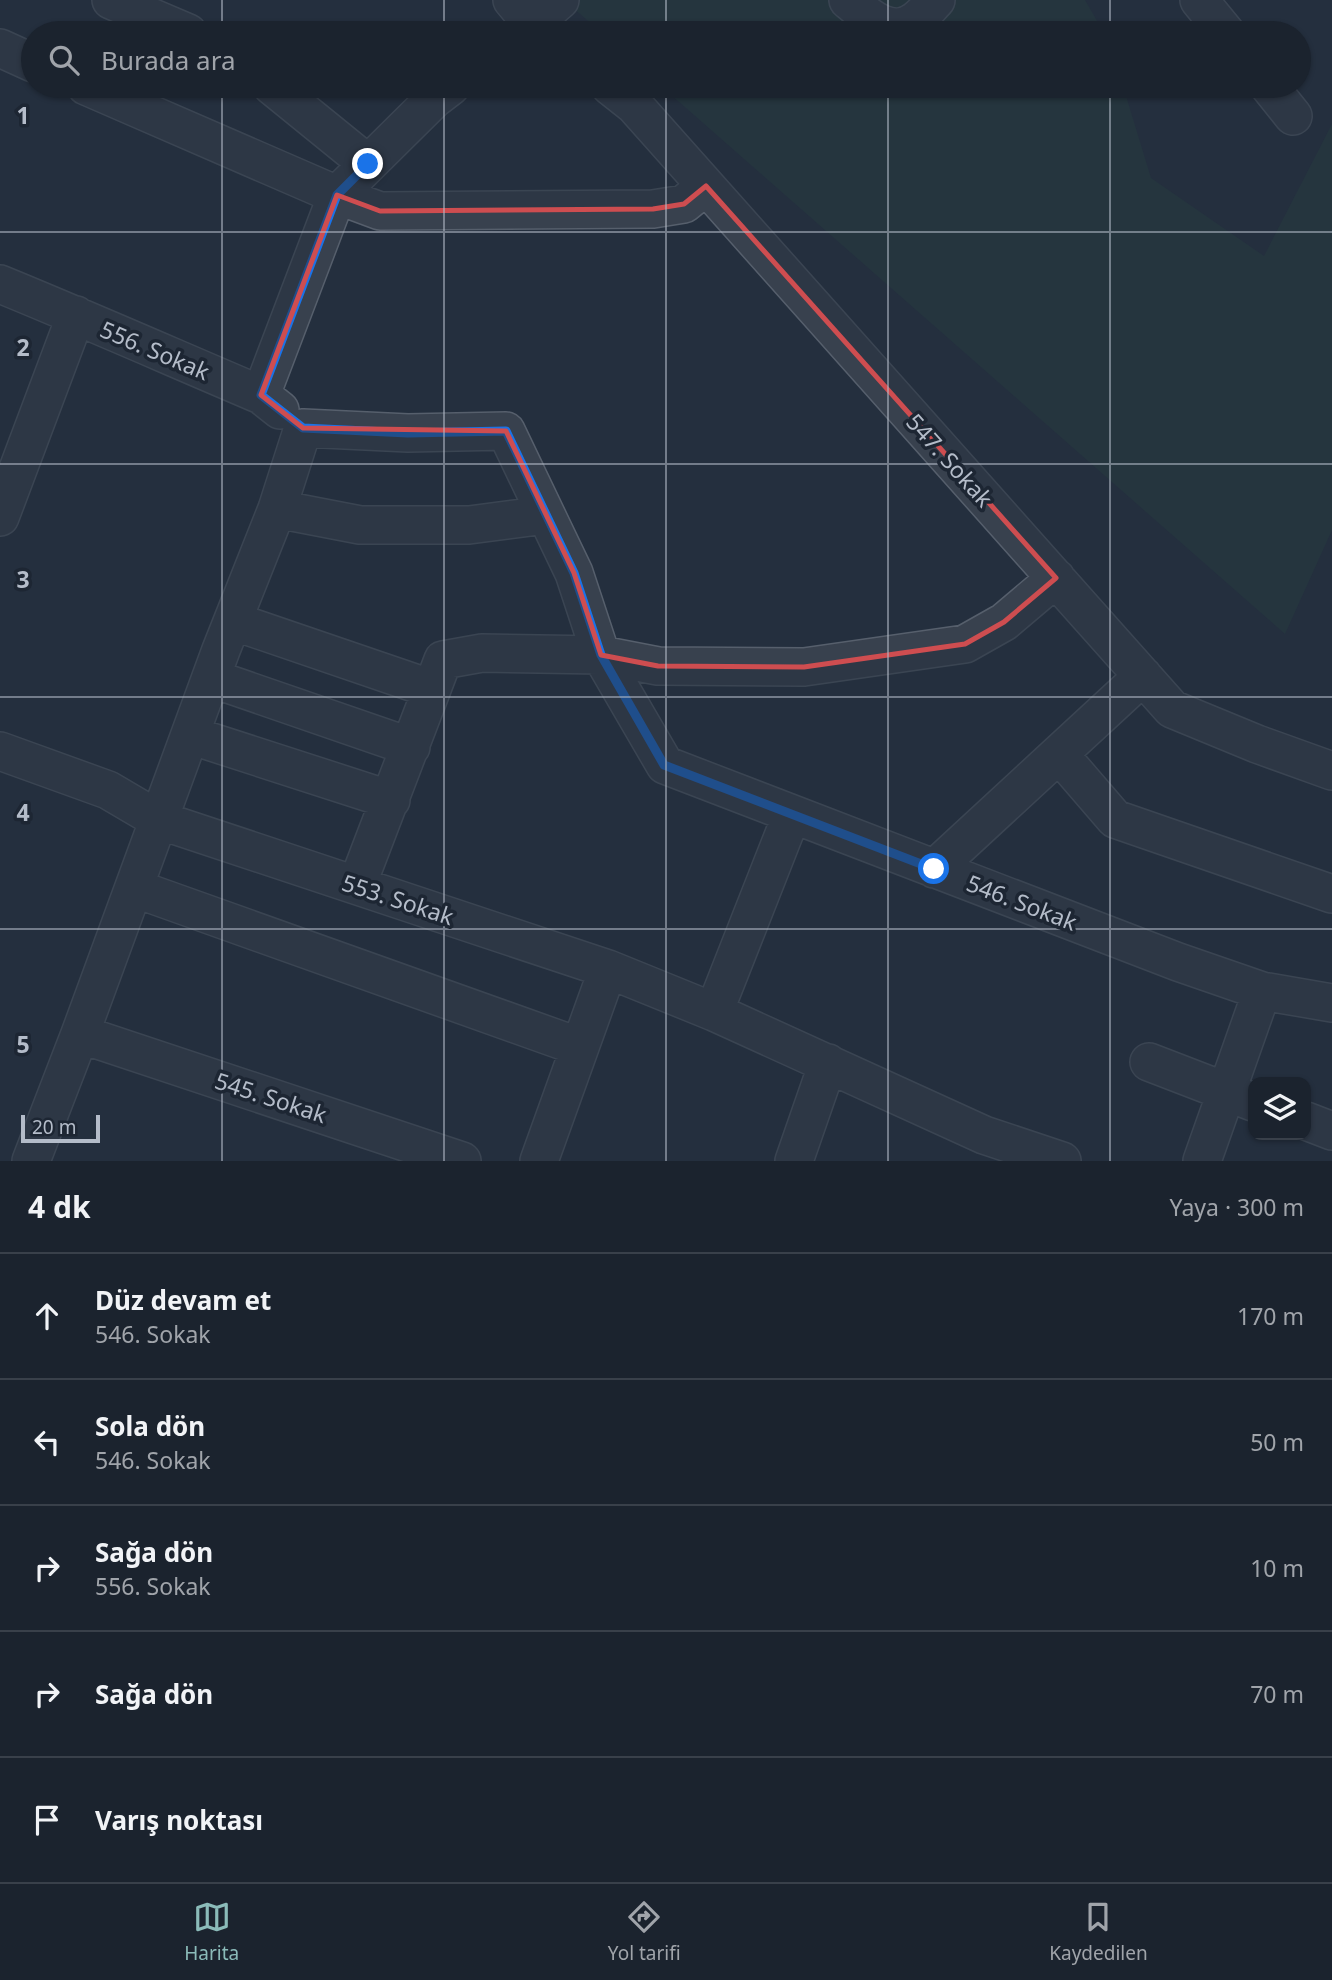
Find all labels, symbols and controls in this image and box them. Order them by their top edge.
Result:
search box [21,21,1311,98]
icon: search [45,41,83,79]
text: Burada ara [101,42,236,78]
text: 1 [16,99,30,131]
route end [352,148,383,179]
street label: 556. Sokak [96,313,215,388]
text: 2 [16,331,30,363]
street label: 547. Sokak [899,406,1001,514]
text: 3 [16,563,30,595]
text: 4 [16,796,30,828]
route start [918,853,949,884]
street label: 553. Sokak [338,866,459,932]
street label: 546. Sokak [962,866,1082,938]
text: 5 [16,1028,30,1060]
street label: 545. Sokak [211,1064,332,1130]
map controls [1248,1077,1311,1140]
button: layers [1248,1077,1311,1140]
scale bar [21,1112,100,1144]
text: 20 m [32,1114,76,1140]
text: 4 dk [28,1186,91,1227]
text: Yaya · 300 m [1170,1191,1304,1223]
text: Düz devam et [95,1282,271,1318]
icon: ahead [28,1297,66,1335]
text: 170 m [1237,1300,1304,1332]
text: 546. Sokak [95,1318,211,1350]
text: Sola dön [95,1408,205,1444]
icon: left [28,1423,66,1461]
text: 50 m [1250,1426,1304,1458]
text: 546. Sokak [95,1444,211,1476]
text: Sağa dön [95,1534,213,1570]
icon: right [28,1549,66,1587]
text: 10 m [1250,1552,1304,1584]
text: 556. Sokak [95,1570,211,1602]
icon: right [28,1675,66,1713]
text: Sağa dön [95,1676,213,1712]
text: 70 m [1250,1678,1304,1710]
icon: arrive [28,1801,66,1839]
text: Varış noktası [95,1802,263,1838]
tab: Harita [184,1898,239,1966]
tab: Yol tarifi [608,1898,681,1966]
tab: Kaydedilen [1049,1898,1148,1966]

